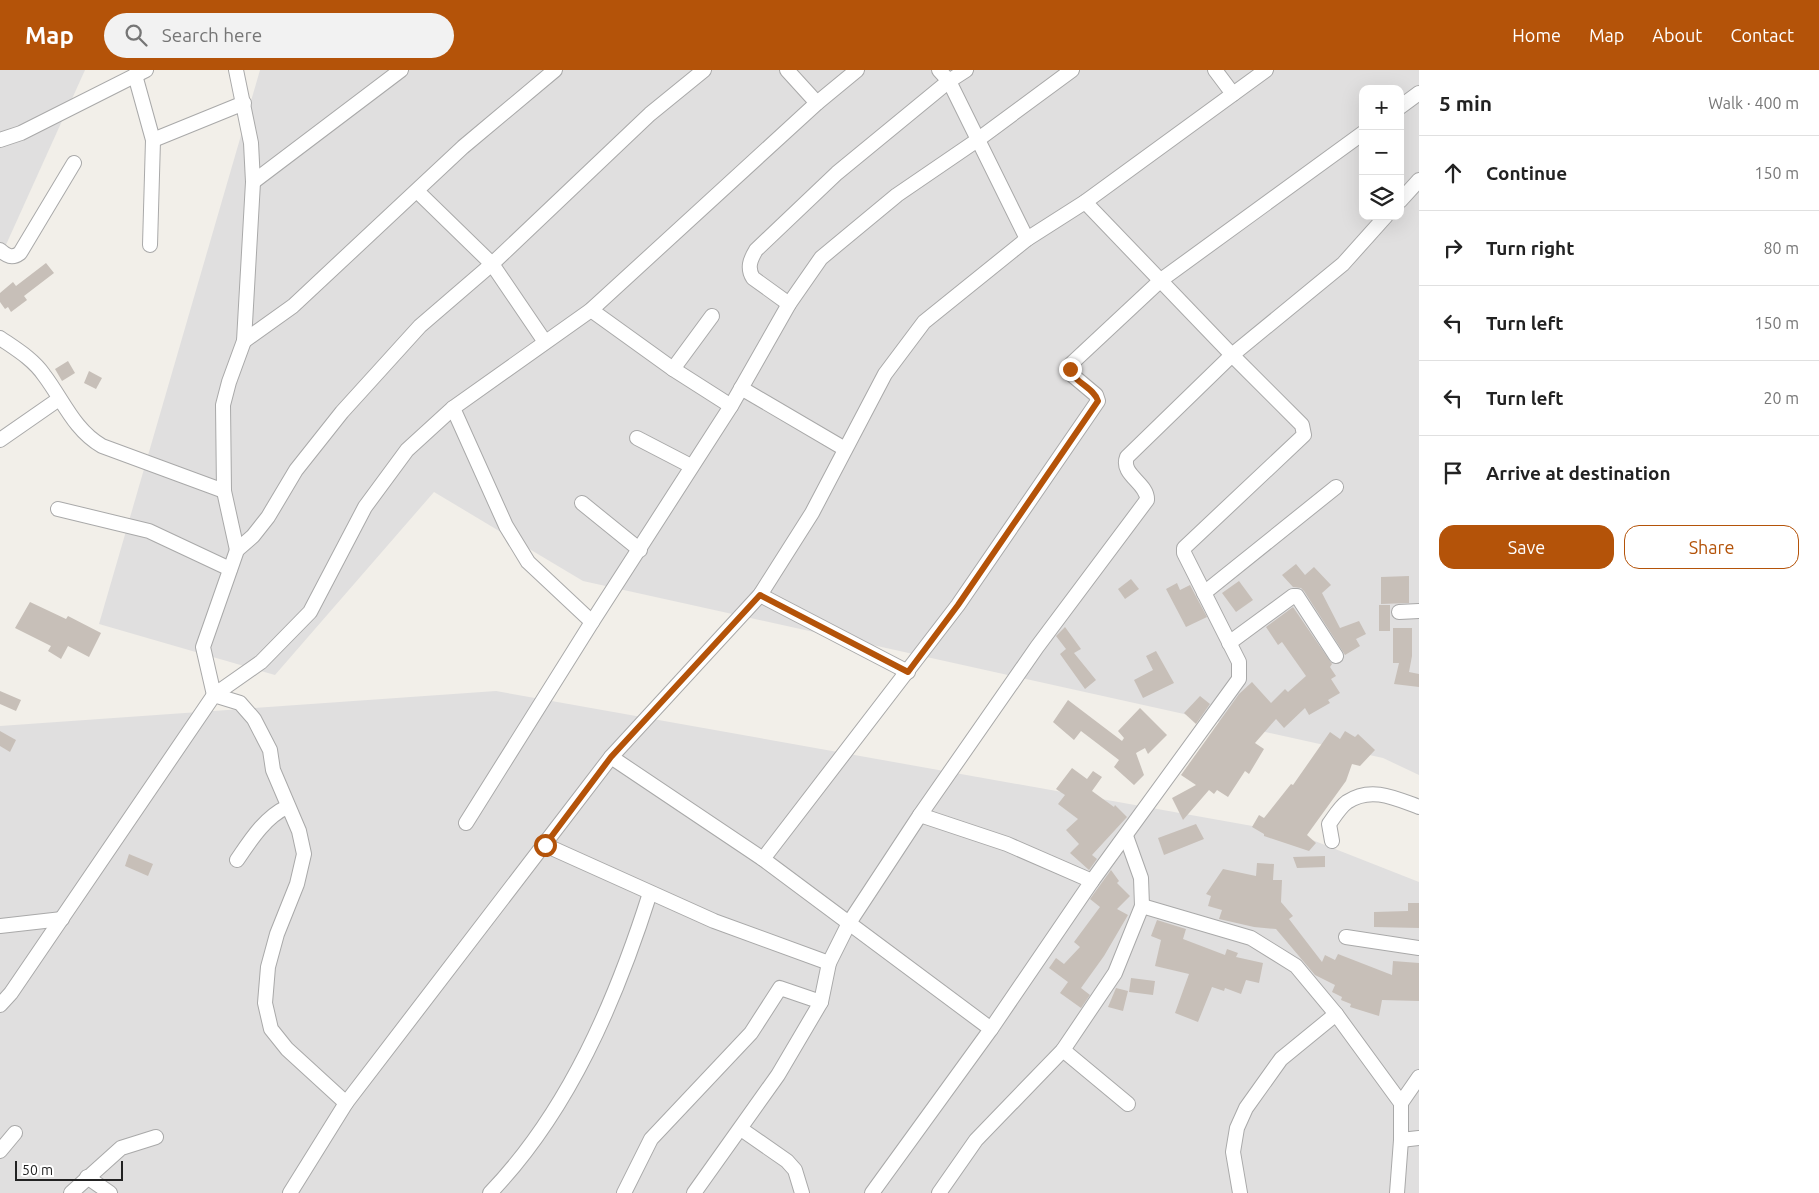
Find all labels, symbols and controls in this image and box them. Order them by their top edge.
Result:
search box [104,13,454,58]
icon: search [122,21,150,49]
text: Map [25,22,74,49]
text: Search here [162,24,262,46]
text: Home [1512,25,1561,45]
text: Map [1589,25,1624,45]
text: About [1652,25,1702,45]
text: Contact [1730,25,1794,45]
map controls [1359,85,1404,220]
button: + [1359,85,1404,130]
text: 5 min [1439,91,1492,115]
text: Walk · 400 m [1708,94,1799,112]
button: − [1359,130,1404,175]
icon: ahead [1439,159,1467,187]
text: Continue [1486,162,1567,184]
text: 150 m [1754,164,1799,182]
button: layers [1359,175,1404,220]
icon: right [1439,234,1467,262]
text: Turn right [1486,237,1574,259]
text: 80 m [1763,239,1799,257]
icon: left [1439,309,1467,337]
text: Turn left [1486,312,1564,334]
text: 150 m [1754,314,1799,332]
route end [1059,358,1082,381]
icon: left [1439,384,1467,412]
text: Turn left [1486,387,1564,409]
text: 20 m [1763,389,1799,407]
icon: arrive [1439,459,1467,487]
text: Arrive at destination [1486,462,1671,484]
button: Save [1439,525,1614,569]
button: Share [1624,525,1799,569]
route start [534,834,557,857]
scale bar [15,1158,122,1181]
text: 50 m [22,1162,53,1178]

